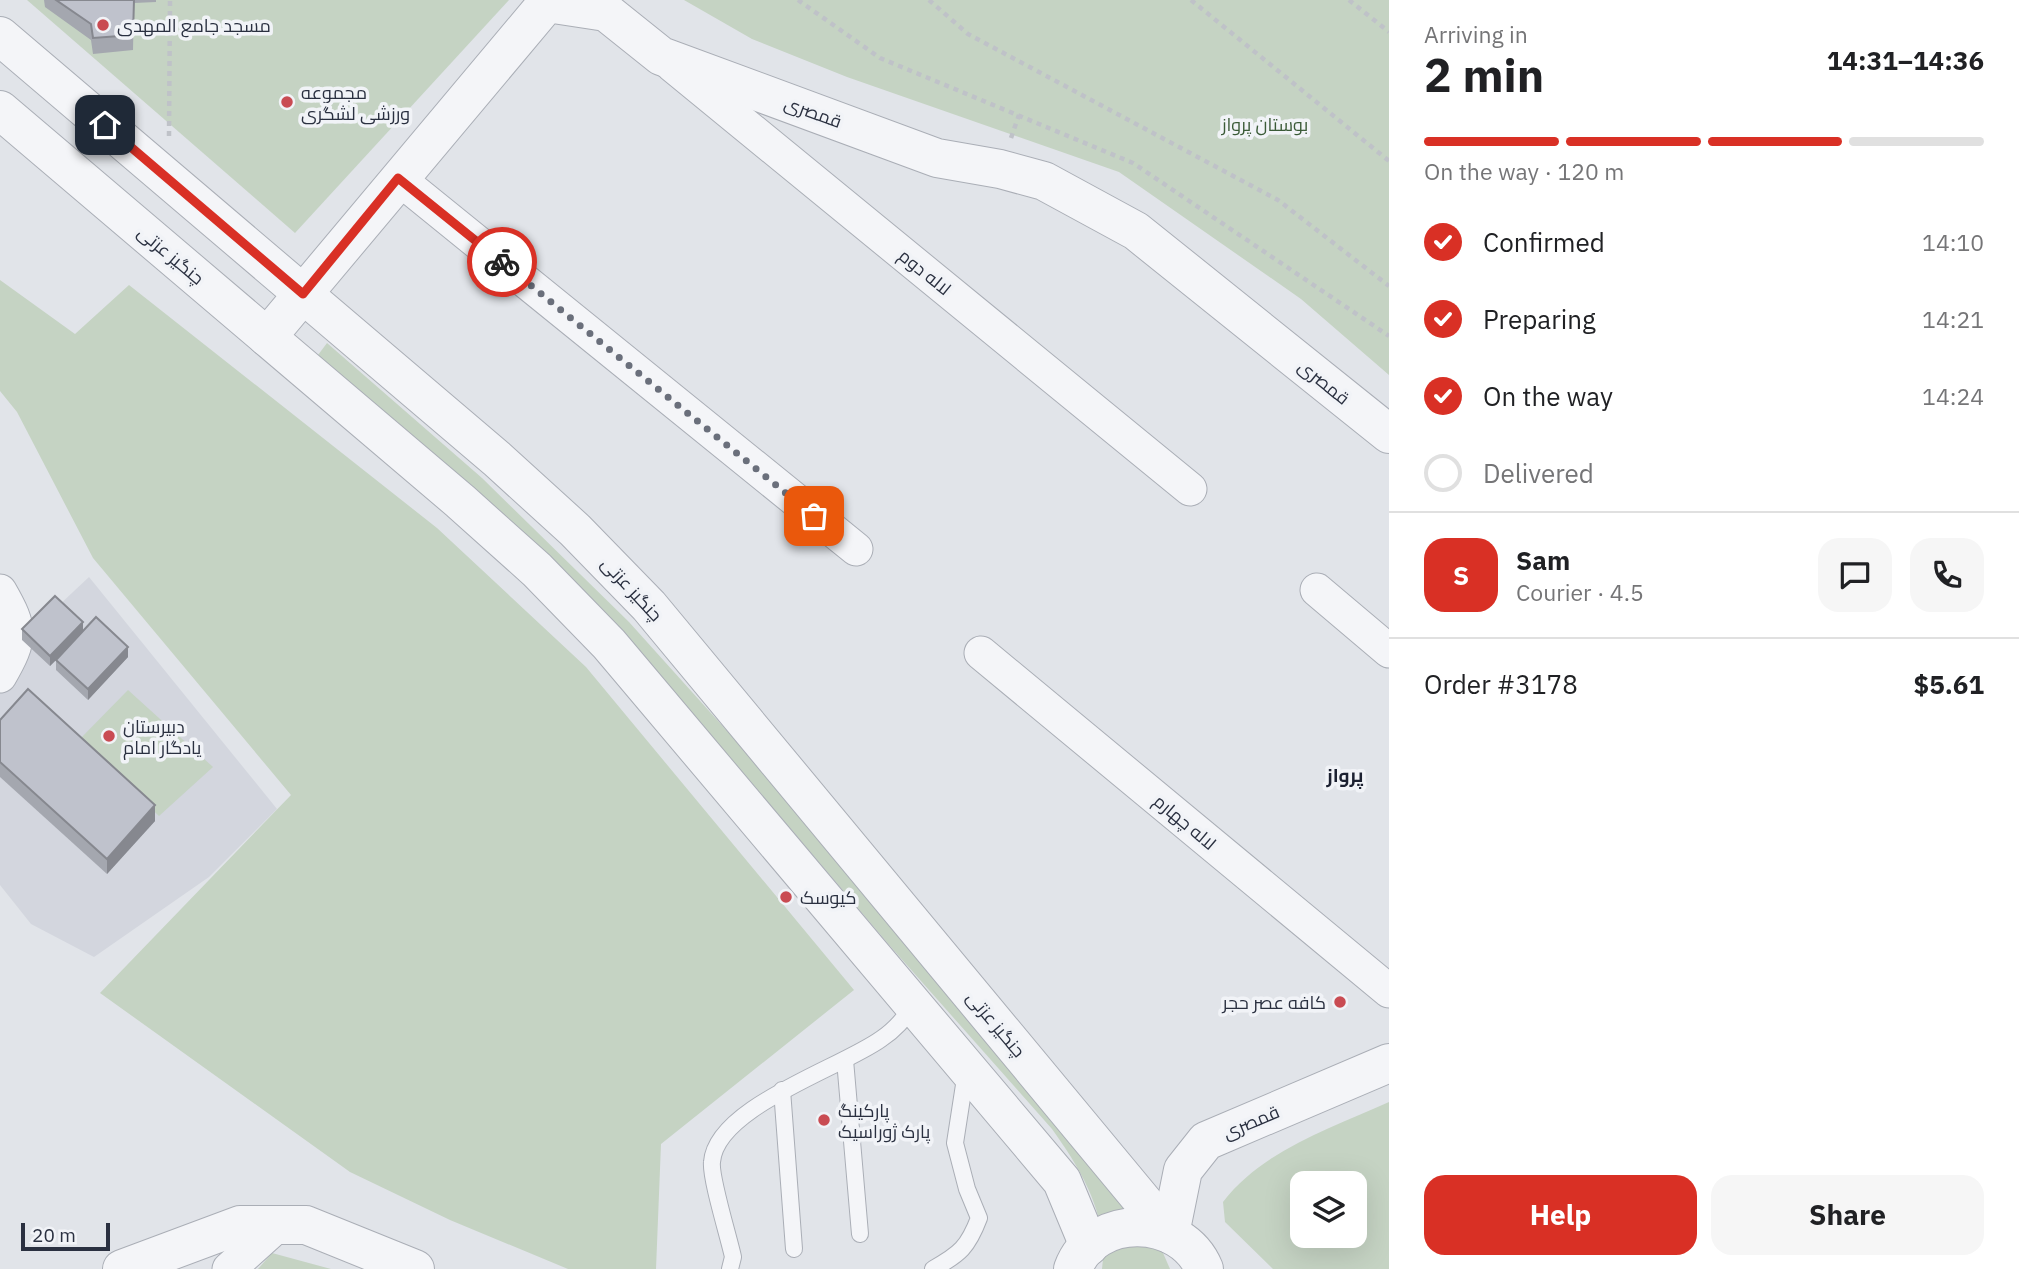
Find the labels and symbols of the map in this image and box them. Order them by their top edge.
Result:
place label: مسجد جامع المهدی [117,14,271,38]
marker: مسجد جامع المهدی [95,17,111,33]
place label: مجموعه ورزشی لشگری [301,81,410,125]
street label: قمصری [781,91,845,133]
marker: مجموعه ورزشی لشگری [279,94,295,110]
pin [75,95,135,155]
park label: بوستان پرواز [1221,113,1308,137]
street label: چنگیز عزتی [132,221,209,290]
courier [467,227,537,297]
street label: لاله دوم [893,244,956,301]
street label: قمصری [1294,354,1354,410]
pin [784,486,844,546]
street label: چنگیز عزتی [596,552,668,627]
place label: دبیرستان یادگار امام [123,715,201,760]
marker: دبیرستان یادگار امام [101,728,117,744]
district label: پرواز [1326,763,1364,789]
street label: لاله چهارم [1148,789,1221,855]
place label: کیوسک [800,886,857,909]
marker: کیوسک [778,889,794,905]
street label: چنگیز عزتی [961,986,1030,1063]
place label: کافه عصر حجر [1222,991,1326,1014]
marker: کافه عصر حجر [1332,994,1348,1010]
place label: پارکینگ پارک ژوراسیک [838,1099,930,1144]
street label: قمصری [1219,1100,1283,1144]
marker: پارکینگ پارک ژوراسیک [816,1112,832,1128]
scale bar [21,1220,110,1252]

